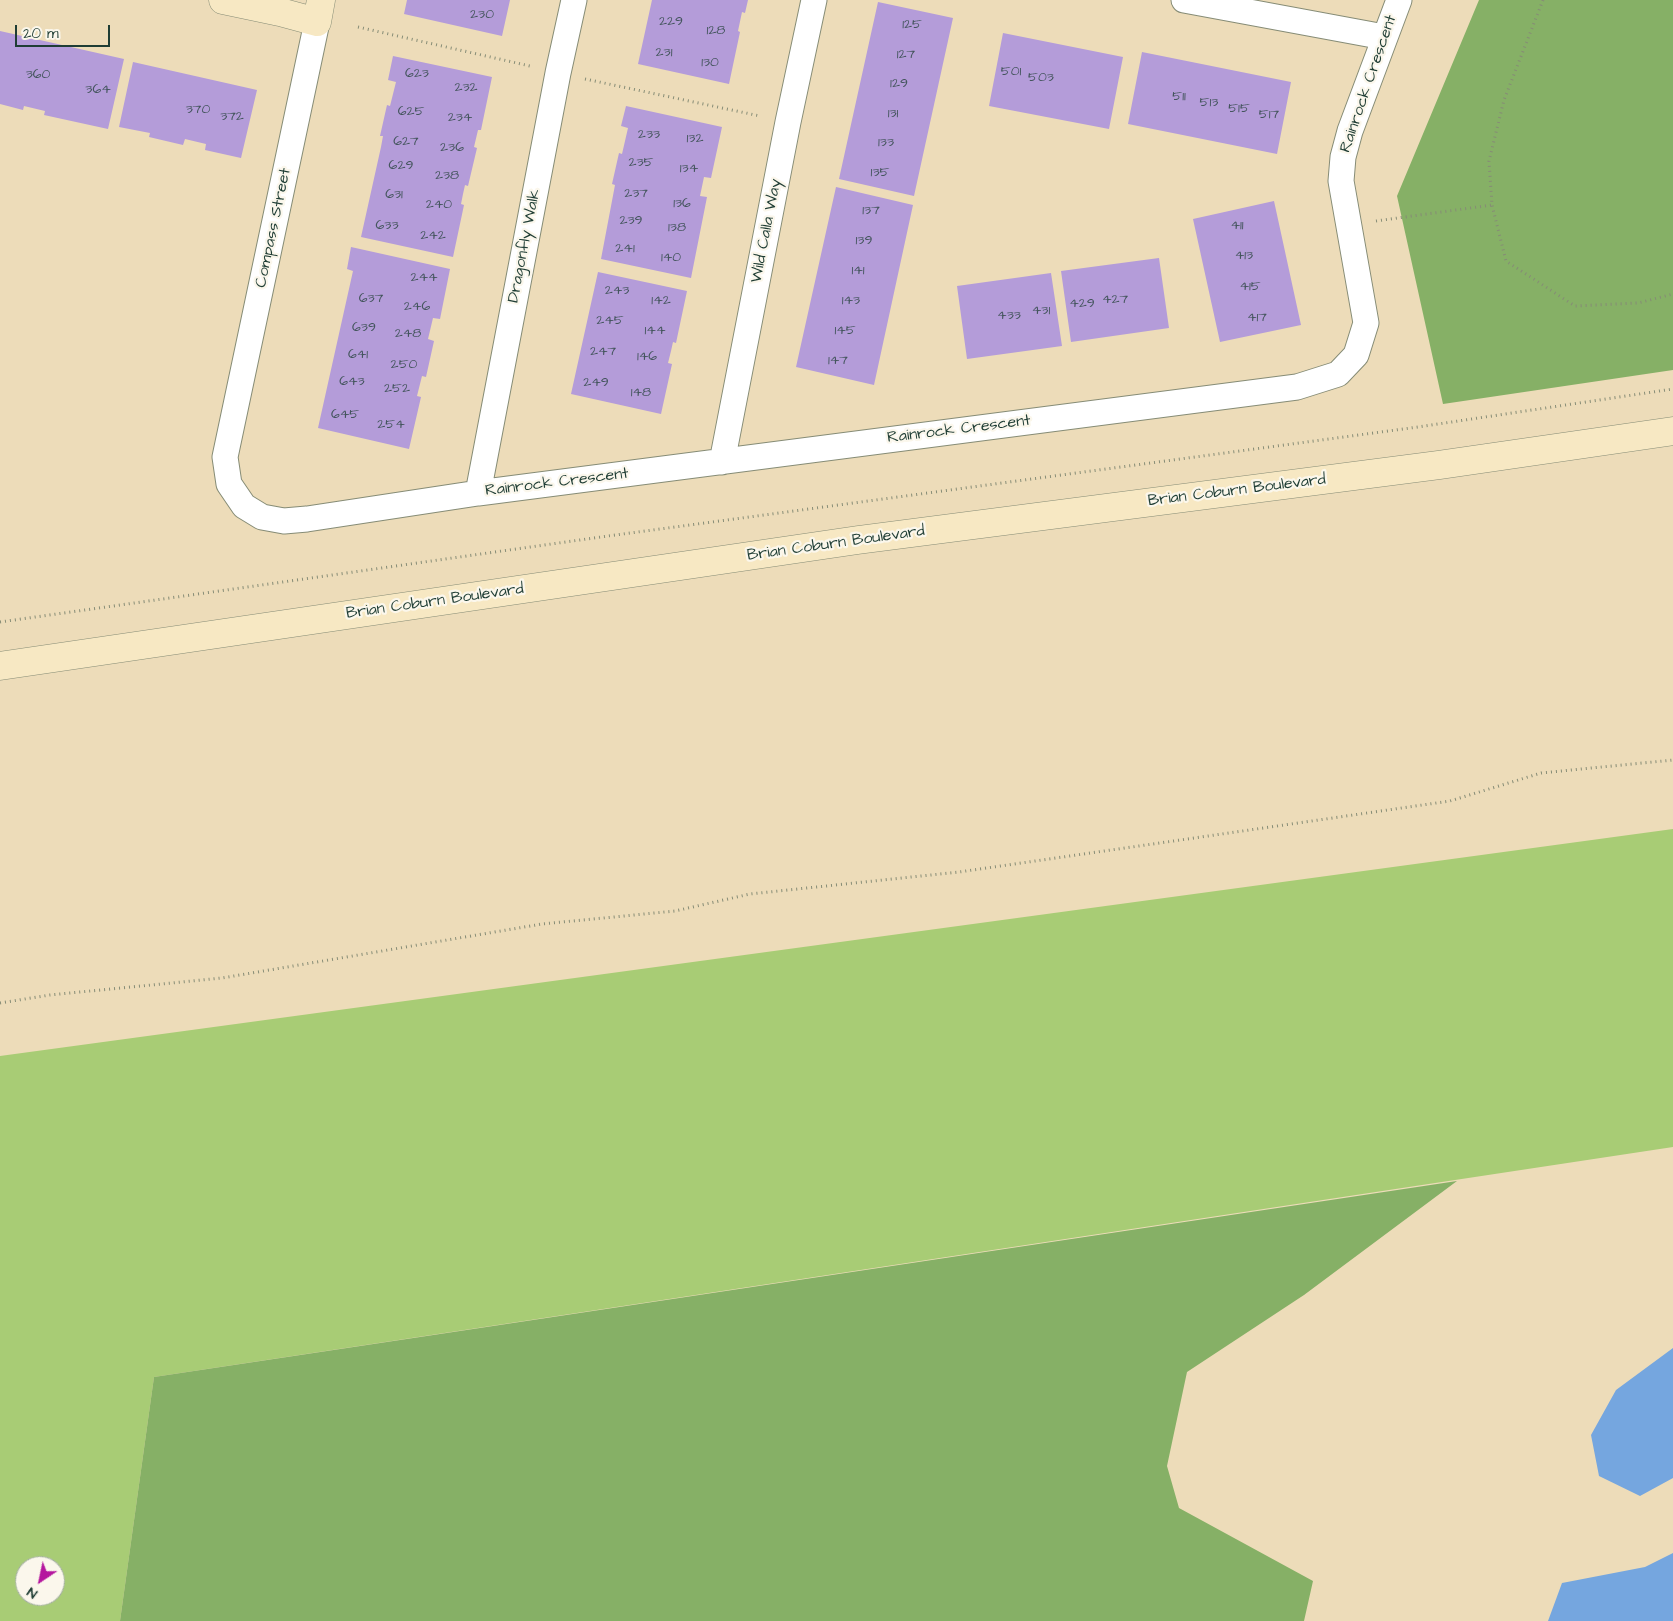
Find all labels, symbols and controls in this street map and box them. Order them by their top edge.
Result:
house number: 230 [470,7,494,23]
street label: Rainrock Crescent [1336,13,1402,155]
house number: 229 [659,14,683,30]
scale bar [18,15,112,47]
house number: 125 [902,17,922,33]
text: 20 m [23,23,59,44]
house number: 128 [707,23,725,39]
house number: 231 [656,45,672,61]
house number: 127 [897,47,915,63]
house number: 130 [701,55,719,71]
house number: 501 [1001,64,1021,80]
house number: 623 [405,66,429,82]
house number: 360 [26,67,50,83]
house number: 503 [1028,70,1054,86]
house number: 129 [890,76,908,92]
house number: 232 [454,80,478,96]
house number: 364 [85,82,111,98]
house number: 511 [1172,89,1186,105]
house number: 513 [1200,95,1218,111]
house number: 515 [1228,101,1250,117]
house number: 370 [186,102,210,118]
house number: 625 [398,104,424,120]
house number: 131 [888,106,898,122]
house number: 517 [1259,107,1279,123]
house number: 372 [220,109,244,125]
house number: 234 [448,110,472,126]
house number: 233 [638,127,660,143]
house number: 132 [687,131,703,147]
house number: 627 [393,134,419,150]
house number: 133 [878,135,894,151]
house number: 236 [440,140,464,156]
house number: 235 [628,155,654,171]
house number: 629 [389,158,413,174]
house number: 134 [680,161,698,177]
house number: 135 [871,165,889,181]
street label: Compass Street [252,167,296,289]
house number: 238 [435,168,459,184]
street label: Wild Calla Way [748,177,786,285]
house number: 237 [624,186,648,202]
house number: 631 [385,187,403,203]
street label: Dragonfly Walk [505,188,545,304]
house number: 136 [673,196,691,212]
house number: 240 [426,197,452,213]
house number: 137 [862,203,880,219]
house number: 239 [619,213,643,229]
house number: 633 [375,218,399,234]
house number: 411 [1230,218,1244,234]
house number: 138 [668,220,686,236]
house number: 242 [420,228,446,244]
house number: 139 [856,233,872,249]
house number: 241 [615,241,635,257]
house number: 413 [1235,248,1253,264]
house number: 140 [661,250,681,266]
house number: 141 [851,263,865,279]
house number: 244 [410,270,438,286]
house number: 415 [1239,279,1261,295]
house number: 243 [605,283,629,299]
house number: 637 [359,291,383,307]
house number: 427 [1102,292,1128,308]
house number: 142 [651,293,671,309]
house number: 143 [842,293,860,309]
house number: 429 [1069,296,1095,312]
house number: 246 [404,299,430,315]
house number: 431 [1032,303,1050,319]
house number: 433 [997,308,1021,324]
house number: 417 [1247,310,1267,326]
house number: 245 [596,313,624,329]
house number: 639 [352,320,376,336]
house number: 144 [645,323,665,339]
house number: 145 [834,323,856,339]
house number: 248 [395,326,421,342]
house number: 247 [590,344,616,360]
house number: 641 [348,347,368,363]
house number: 146 [637,349,657,365]
house number: 147 [828,353,848,369]
house number: 250 [391,357,417,373]
house number: 643 [339,374,365,390]
house number: 249 [583,375,609,391]
house number: 252 [384,381,410,397]
house number: 148 [631,385,651,401]
house number: 645 [331,407,359,423]
street label: Rainrock Crescent [886,412,1032,448]
house number: 254 [377,417,405,433]
street label: Rainrock Crescent [484,465,630,501]
street label: Brian Coburn Boulevard [1147,471,1327,511]
street label: Brian Coburn Boulevard [746,522,926,566]
street label: Brian Coburn Boulevard [345,580,525,624]
north arrow [15,1556,65,1606]
text: N [23,1582,41,1603]

